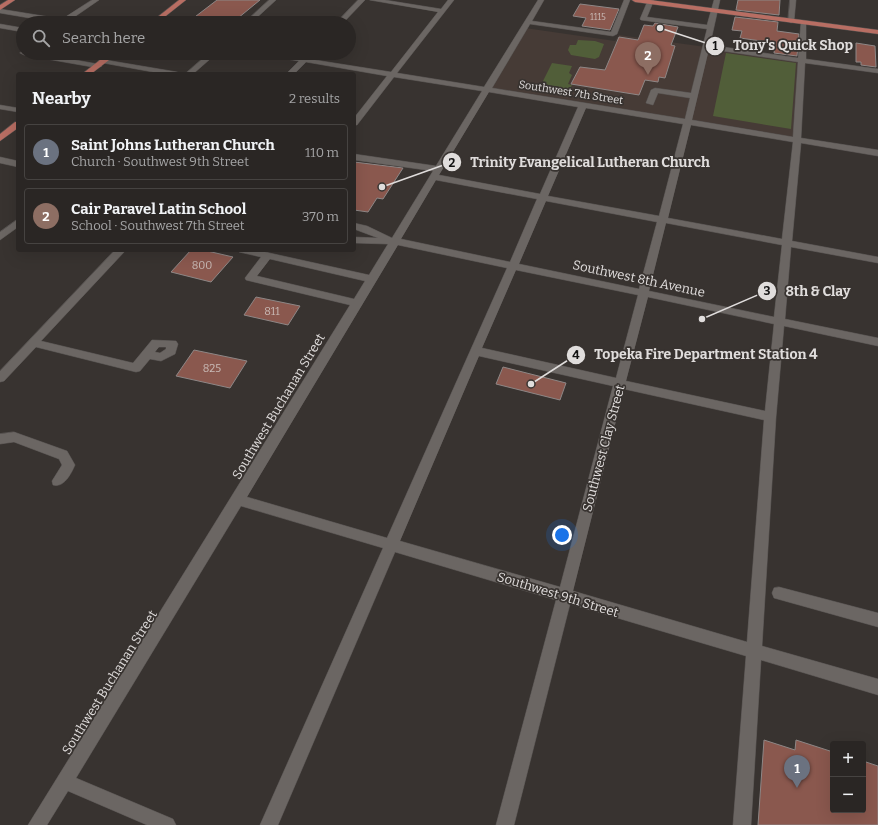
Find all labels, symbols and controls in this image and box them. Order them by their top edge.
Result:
house number: 1115 [590,12,606,22]
search box [16,16,356,60]
icon: search [30,27,52,49]
text: Search here [62,29,145,47]
callout: Tony's Quick Shop [705,33,861,59]
text: Tony's Quick Shop [733,37,854,54]
text: 1 [712,39,718,53]
pin: 2 [635,42,661,75]
street label: Southwest 7th Street [518,78,624,107]
text: Nearby [32,88,91,109]
text: 2 results [289,91,340,106]
text: Saint Johns Lutheran Church [71,136,275,154]
text: 1 [43,145,49,160]
text: 110 m [305,145,339,160]
callout: Trinity Evangelical Lutheran Church [442,149,718,175]
text: Church · Southwest 9th Street [71,154,249,169]
text: Trinity Evangelical Lutheran Church [470,154,710,171]
text: 2 [449,156,456,170]
text: Cair Paravel Latin School [71,200,246,218]
text: 2 [42,209,50,224]
text: 370 m [302,209,339,224]
text: School · Southwest 7th Street [71,218,245,233]
street label: Southwest 8th Avenue [571,257,706,300]
house number: 800 [192,259,212,272]
callout: 8th & Clay [757,278,858,304]
text: 8th & Clay [785,283,851,300]
text: 3 [764,284,771,298]
house number: 811 [264,305,280,318]
street label: Southwest Buchanan Street [229,331,328,482]
callout: Topeka Fire Department Station 4 [566,342,825,368]
text: Topeka Fire Department Station 4 [594,346,818,363]
text: 4 [572,348,580,362]
house number: 825 [203,362,221,375]
street label: Southwest Clay Street [579,383,628,513]
your location [552,525,572,545]
street label: Southwest 9th Street [495,569,621,620]
street label: Southwest Buchanan Street [59,607,160,757]
map controls [830,741,866,813]
button: + [830,741,866,777]
pin: 1 [784,755,810,788]
button: − [830,777,866,813]

